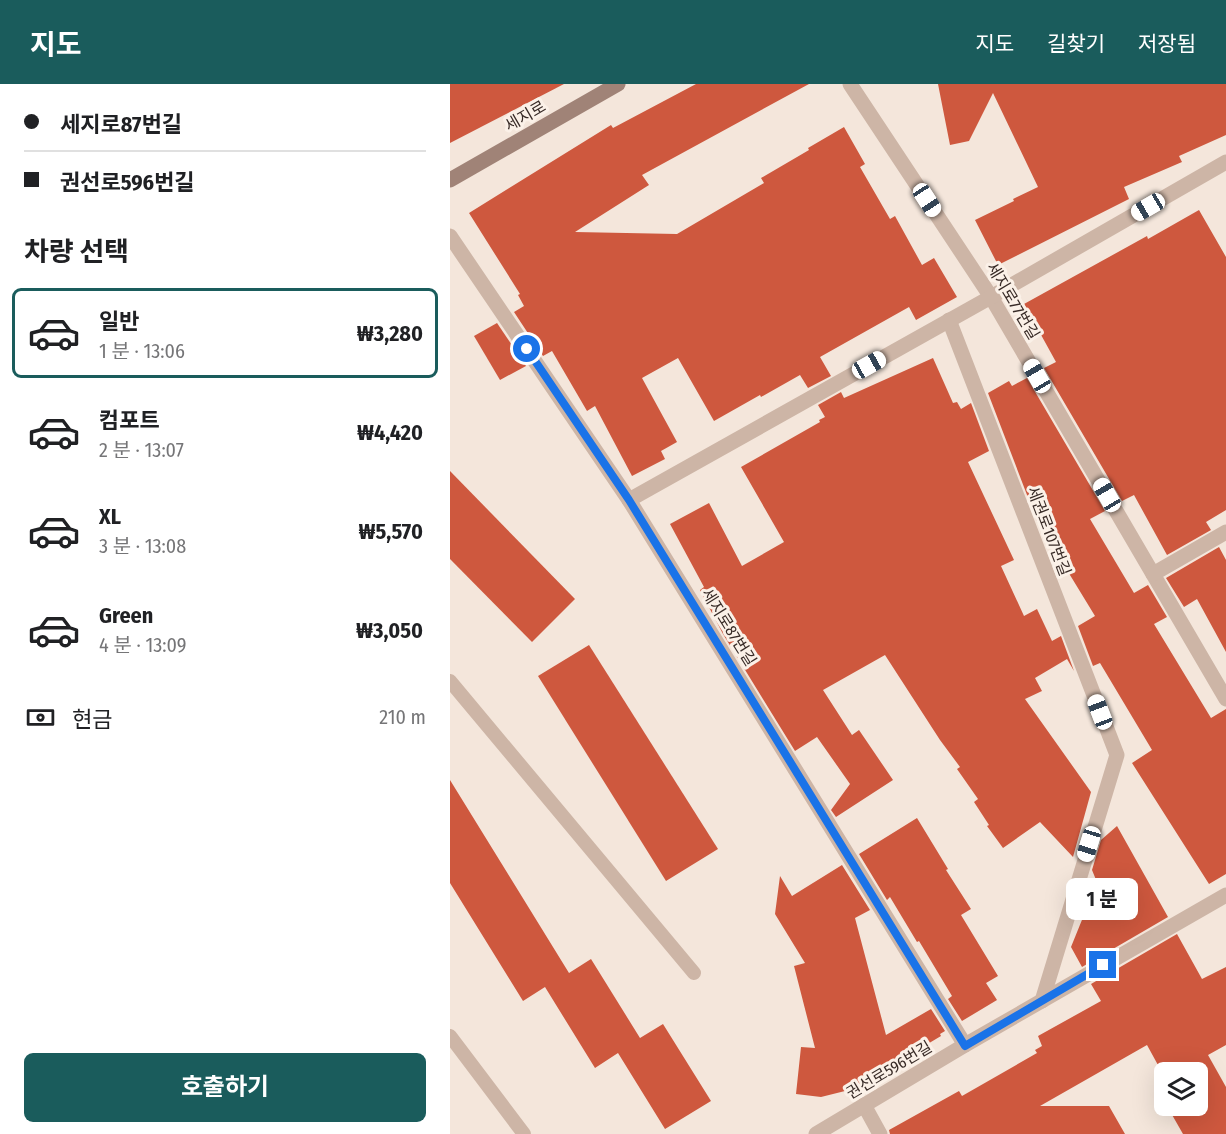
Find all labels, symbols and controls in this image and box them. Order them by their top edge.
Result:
text: 지도 [30,28,82,61]
text: 지도 [975,31,1014,57]
text: 길찾기 [1047,31,1105,57]
text: 저장됨 [1138,31,1196,57]
street label: 세지로 [501,97,549,135]
text: 세지로87번길 [60,111,182,138]
text: 권선로596번길 [60,169,195,196]
car [910,180,944,220]
car [1128,190,1168,224]
text: 차량 선택 [24,236,129,268]
street label: 세지로77번길 [983,259,1043,343]
icon: car [27,306,81,360]
text: 일반 [99,308,139,335]
text: ₩3,280 [357,320,423,347]
route start [513,335,540,362]
text: 1 분 · 13:06 [99,339,185,363]
car [849,348,889,382]
car [1020,356,1054,396]
icon: car [27,405,81,459]
text: 컴포트 [99,407,160,434]
text: ₩4,420 [357,419,423,446]
text: 2 분 · 13:07 [99,438,184,462]
car [1090,475,1124,515]
street label: 세권로107번길 [1023,484,1075,578]
text: XL [99,503,121,530]
icon: car [27,504,81,558]
text: ₩5,570 [359,518,423,545]
text: 3 분 · 13:08 [99,534,186,558]
street label: 세지로87번길 [698,585,760,669]
text: Green [99,602,153,629]
icon: car [27,603,81,657]
text: ₩3,050 [356,617,423,644]
text: 4 분 · 13:09 [99,633,186,657]
car [1085,692,1115,732]
icon: cash [24,701,57,734]
text: 210 m [379,705,426,729]
text: 현금 [72,706,112,733]
car [1075,824,1103,864]
callout: 1 분 [1067,878,1139,920]
text: 1 분 [1086,887,1118,911]
route end [1089,951,1116,978]
street label: 권선로596번길 [843,1037,935,1103]
button: 호출하기 [24,1053,426,1122]
map controls [1154,1062,1208,1116]
button: layers [1154,1062,1208,1116]

